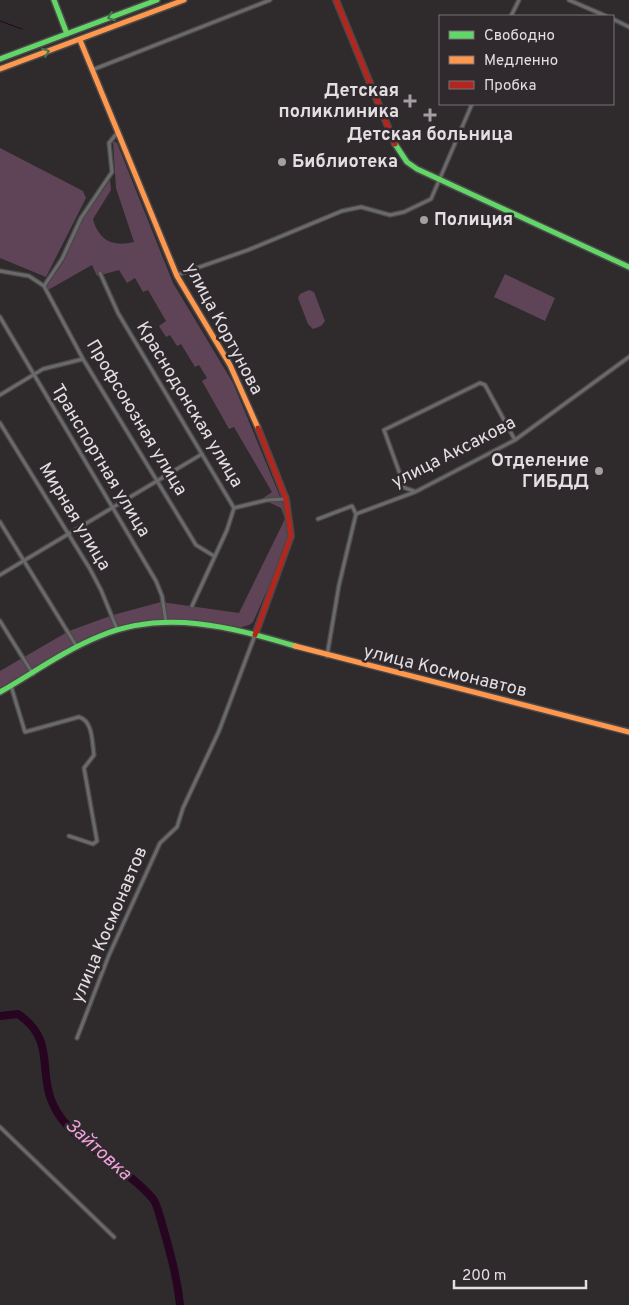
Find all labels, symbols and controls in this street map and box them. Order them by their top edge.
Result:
one-way arrow [108,11,116,21]
legend [439,15,614,105]
text: Свободно [484,27,555,46]
one-way arrow [41,48,49,58]
text: Медленно [484,52,558,71]
text: Пробка [484,77,536,96]
place label: Детская поликлиника [279,80,399,124]
marker: Детская поликлиника [403,94,417,108]
marker: Детская больница [423,108,437,122]
place label: Детская больница [347,124,513,147]
place label: Библиотека [292,151,398,174]
marker: Библиотека [276,156,288,168]
place label: Полиция [434,209,513,232]
marker: Полиция [418,214,430,226]
street label: улица Кортунова [178,259,268,399]
street label: Краснодонская улица [130,318,248,492]
street label: Профсоюзная улица [80,336,192,500]
street label: Транспортная улица [45,380,155,542]
street label: улица Аксакова [388,412,520,494]
place label: Отделение ГИБДД [491,450,589,494]
street label: Мирная улица [33,459,115,575]
marker: Отделение ГИБДД [593,465,605,477]
street label: улица Космонавтов [361,641,529,703]
street label: улица Космонавтов [67,843,153,1007]
water label: Зайтовка [60,1114,136,1186]
scale bar [454,1258,586,1290]
text: 200 m [462,1267,507,1286]

